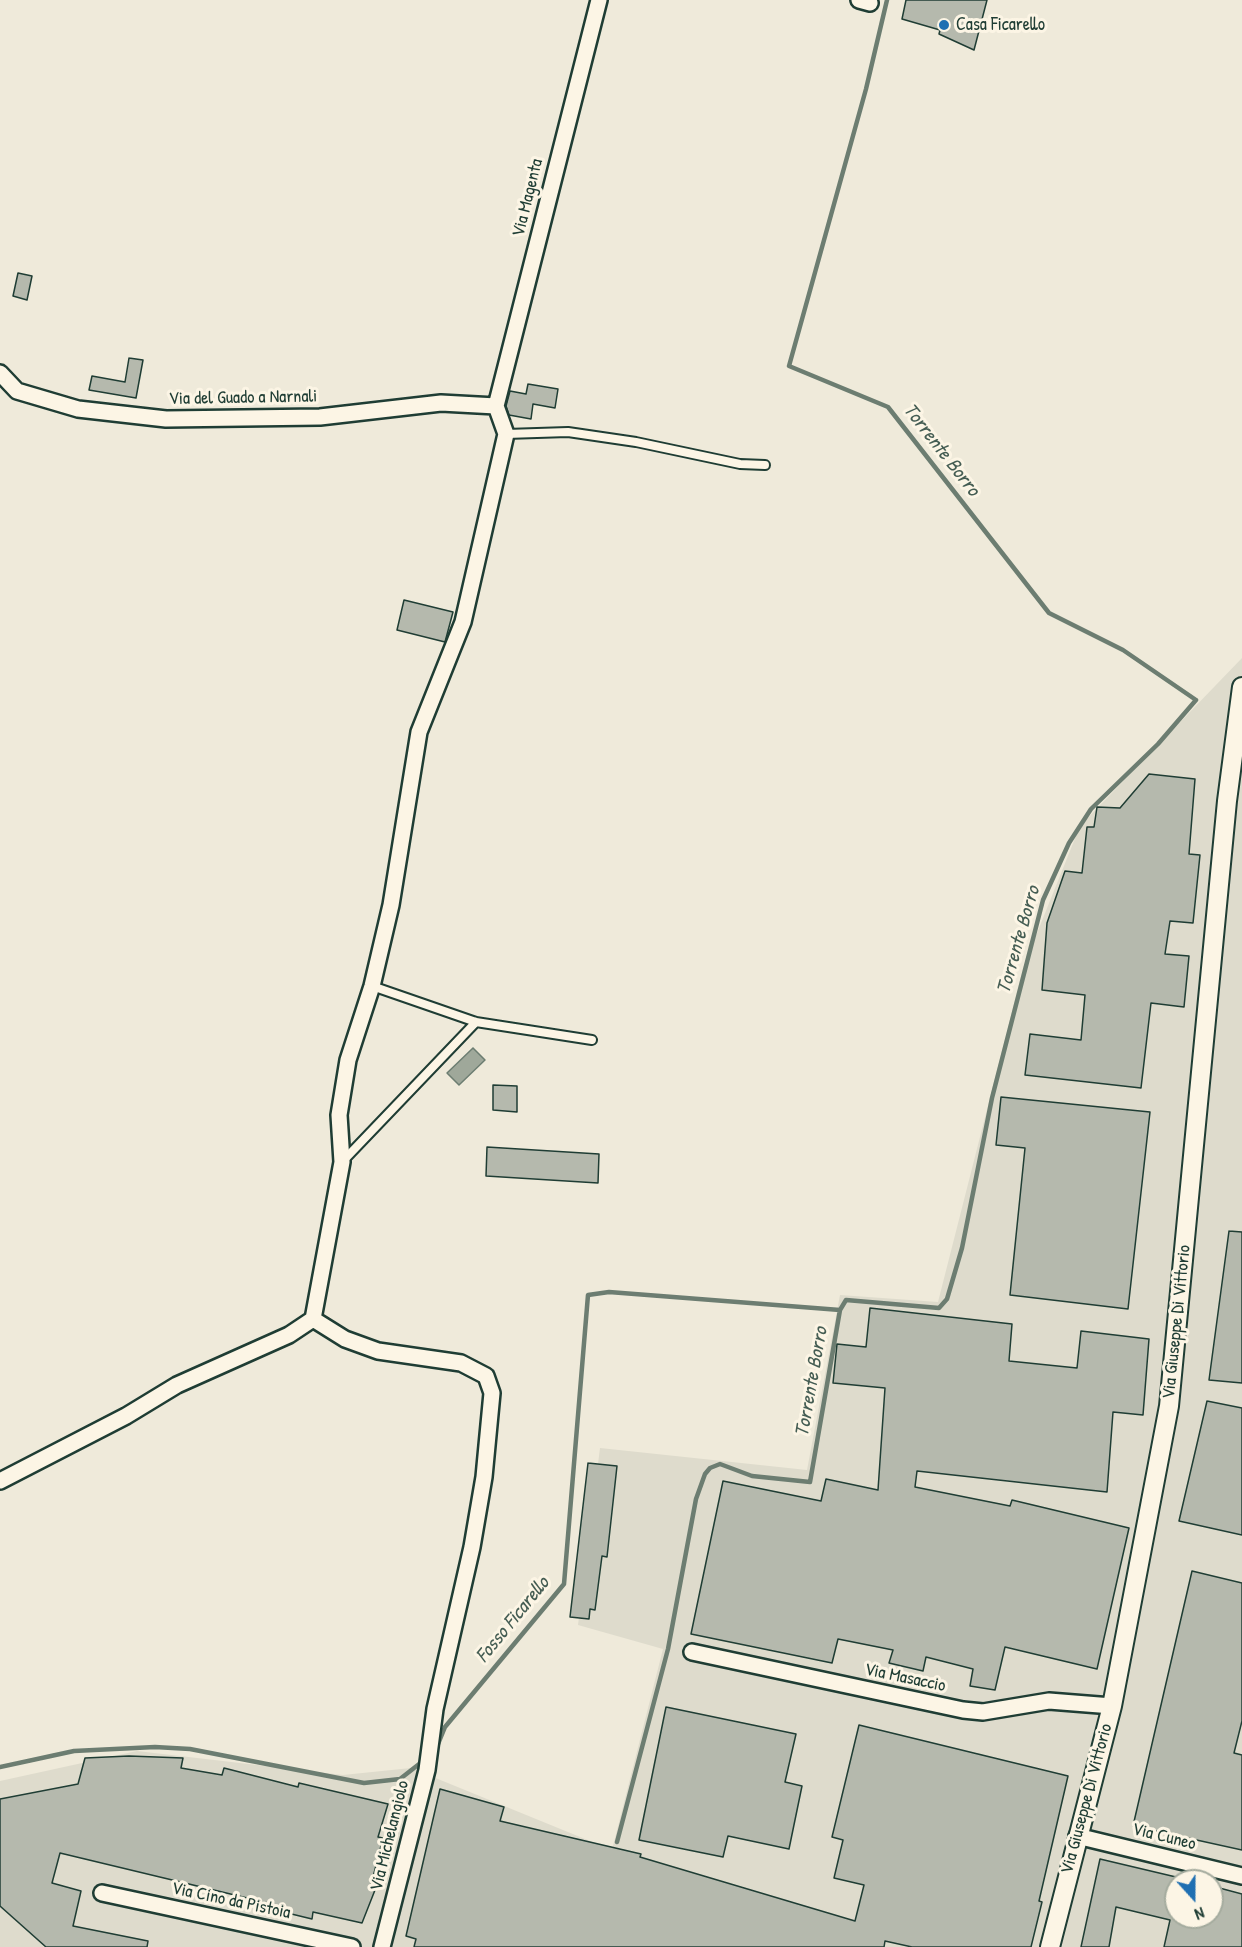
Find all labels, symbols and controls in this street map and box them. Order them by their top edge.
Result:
place label: Casa Ficarello [956,14,1045,36]
marker: Casa Ficarello [937,18,951,32]
street label: Via Magenta [508,157,548,239]
street label: Via del Guado a Narnali [169,386,317,410]
water label: Torrente Borro [897,399,985,501]
water label: Torrente Borro [992,883,1046,997]
street label: Via Giuseppe Di Vittorio [1158,1244,1196,1400]
water label: Torrente Borro [791,1325,833,1439]
water label: Fosso Ficarello [471,1572,555,1668]
street label: Via Masaccio [862,1659,948,1697]
street label: Via Giuseppe Di Vittorio [1057,1721,1117,1877]
street label: Via Michelangiolo [366,1779,414,1893]
street label: Via Cuneo [1130,1819,1198,1855]
north arrow [1164,1869,1224,1929]
street label: Via Cino da Pistoia [170,1878,292,1924]
text: N [1192,1902,1208,1926]

